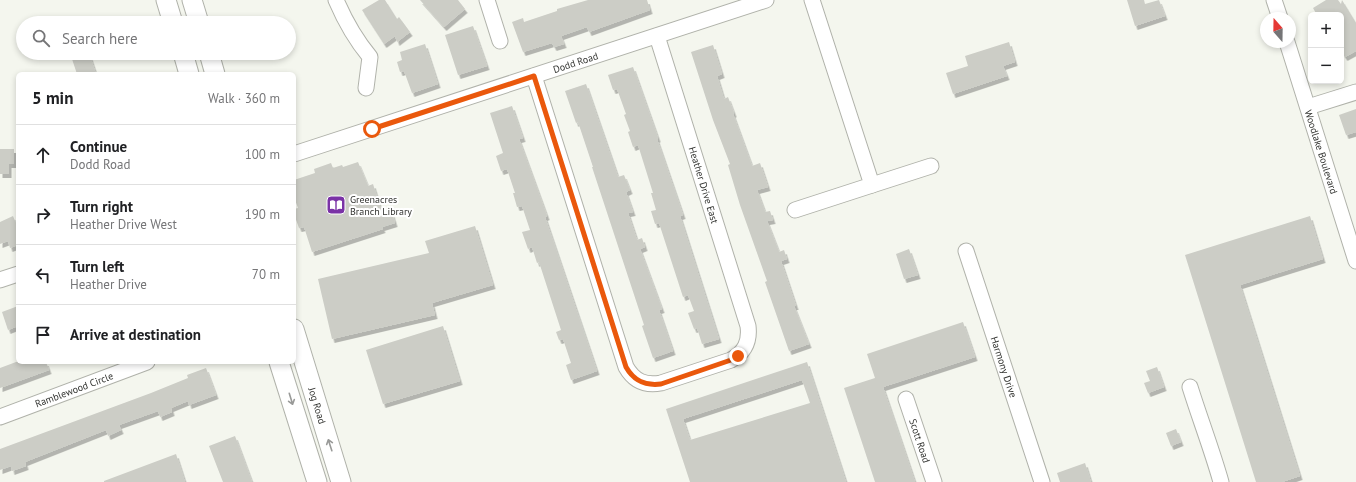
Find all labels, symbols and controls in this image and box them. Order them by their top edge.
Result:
north arrow [1260,12,1296,48]
map controls [1308,12,1344,84]
button: + [1308,12,1344,48]
search box [16,16,296,60]
icon: search [30,27,52,49]
text: Search here [62,29,138,48]
button: − [1308,48,1344,84]
street label: Dodd Road [551,49,600,76]
text: 5 min [32,87,73,109]
text: Walk · 360 m [208,90,280,107]
street label: Woodlake Boulevard [1302,108,1340,195]
route start [363,120,381,138]
text: Continue [70,137,127,156]
icon: ahead [32,144,54,166]
street label: Heather Drive East [686,145,722,226]
text: 100 m [245,146,280,163]
text: Dodd Road [70,156,130,173]
place label: Greenacres Branch Library [350,193,412,218]
library icon: Greenacres Branch Library [325,194,347,216]
text: Turn right [70,197,133,216]
icon: right [32,204,54,226]
text: 190 m [245,206,280,223]
text: Heather Drive West [70,216,177,233]
text: Turn left [70,257,124,276]
icon: left [32,264,54,286]
text: 70 m [252,266,280,283]
text: Heather Drive [70,276,147,293]
icon: arrive [32,324,54,346]
text: Arrive at destination [70,325,201,344]
street label: Harmony Drive [988,335,1020,399]
route end [729,347,747,365]
street label: Ramblewood Circle [33,369,115,410]
street label: Jog Road [305,385,329,425]
one-way arrow [288,393,295,406]
street label: Scott Road [906,417,933,465]
one-way arrow [326,438,333,451]

